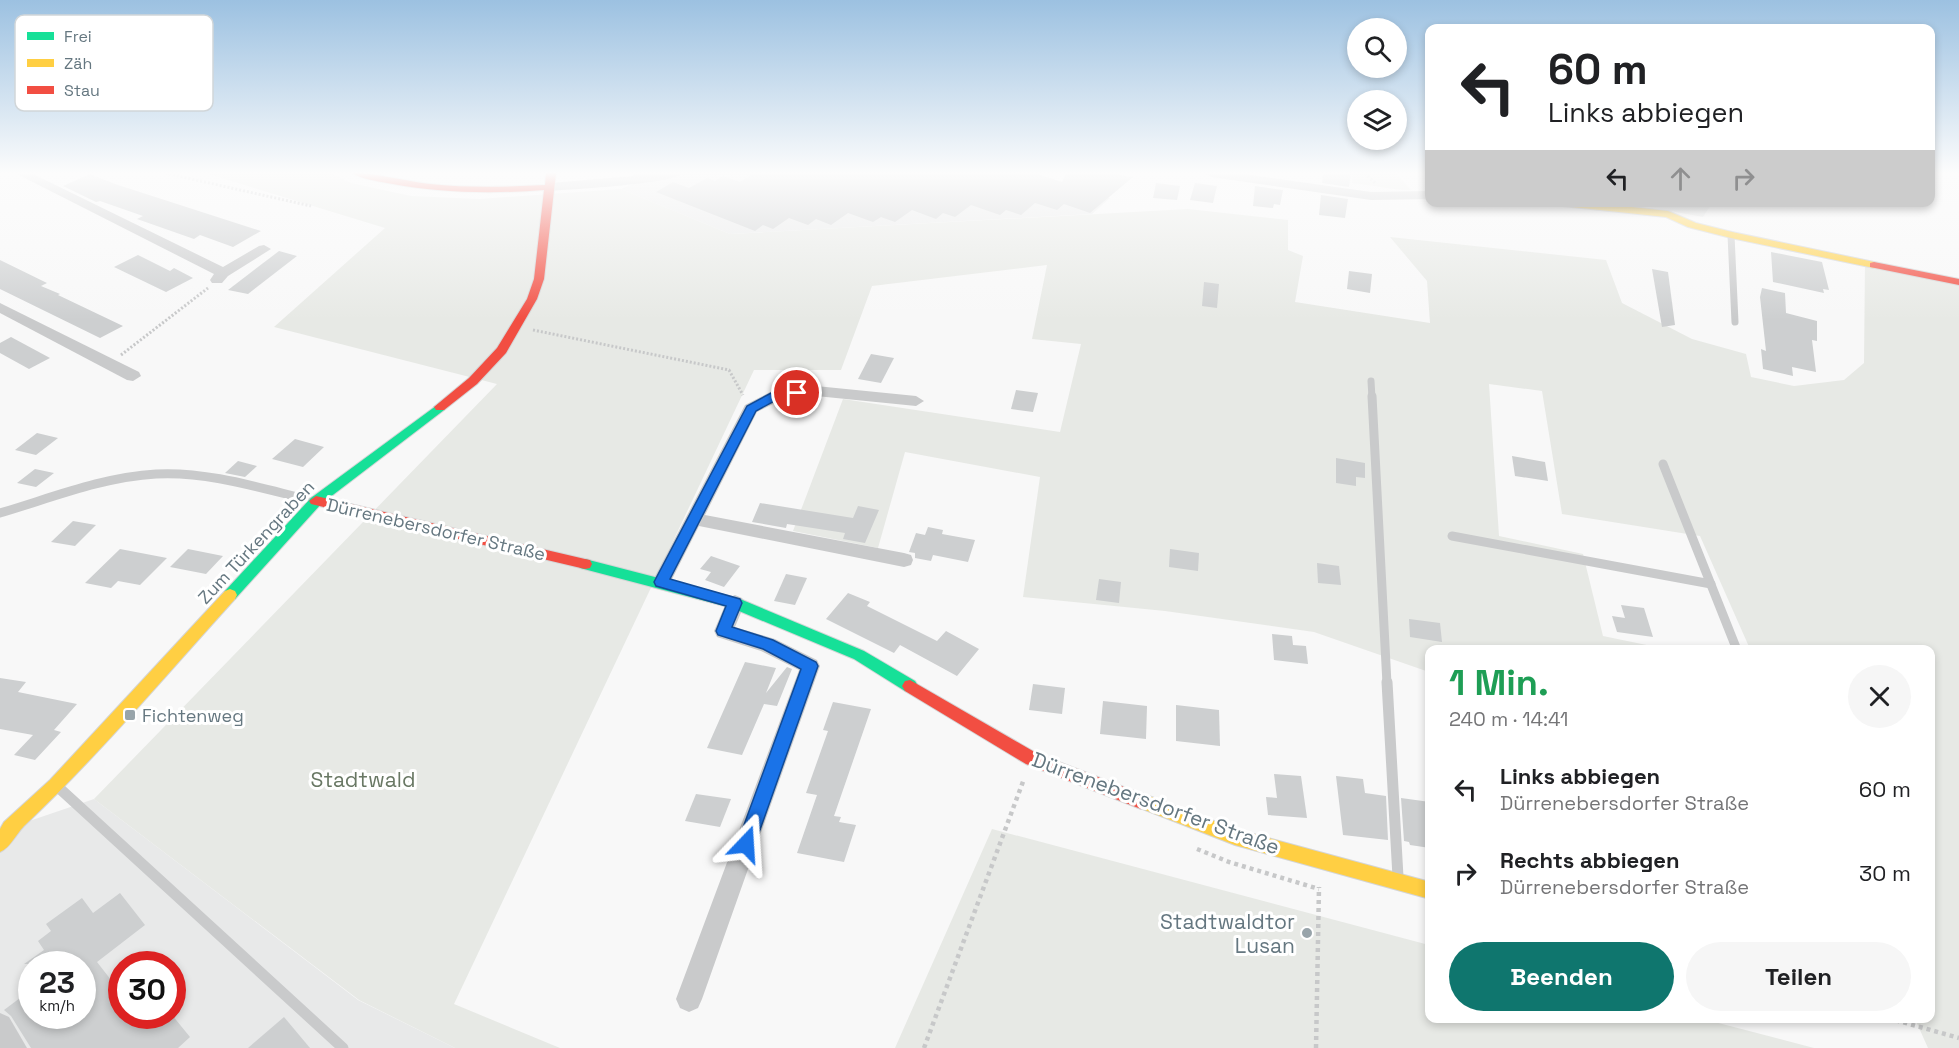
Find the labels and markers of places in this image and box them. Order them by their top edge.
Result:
pin [771,367,822,418]
place label: Fichtenweg [142,704,244,727]
marker: Fichtenweg [123,708,137,722]
place label: Stadtwaldtor Lusan [1160,908,1295,959]
marker: Stadtwaldtor Lusan [1300,926,1314,940]

